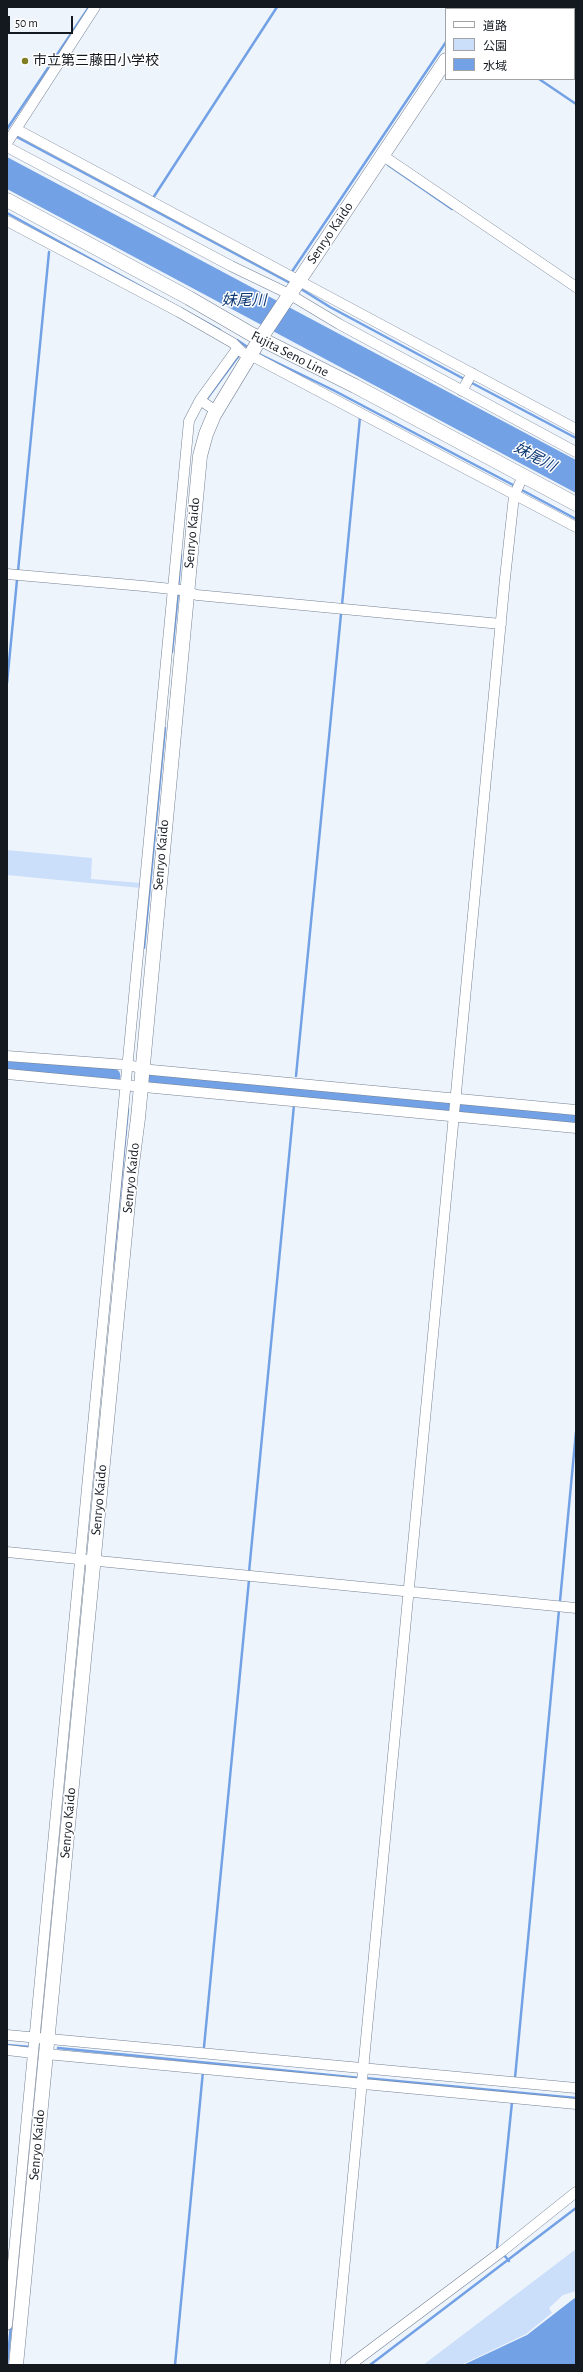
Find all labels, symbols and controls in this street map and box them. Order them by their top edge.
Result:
scale bar [10,8,75,34]
legend [445,8,575,80]
text: 50 m [15,17,38,29]
text: 道路 [483,20,507,32]
text: 公園 [483,40,507,52]
place label: 市立第三藤田小学校 [33,53,159,69]
marker: 市立第三藤田小学校 [20,56,30,66]
text: 水域 [483,60,507,72]
street label: Senryo Kaido [303,199,357,267]
water label: 妹尾川 [222,291,266,309]
street label: Fujita Seno Line [248,327,332,381]
water label: 妹尾川 [511,438,559,476]
street label: Senryo Kaido [181,497,203,569]
street label: Senryo Kaido [150,819,172,891]
street label: Senryo Kaido [119,1142,143,1214]
street label: Senryo Kaido [88,1464,110,1536]
street label: Senryo Kaido [57,1787,79,1859]
street label: Senryo Kaido [26,2109,48,2181]

